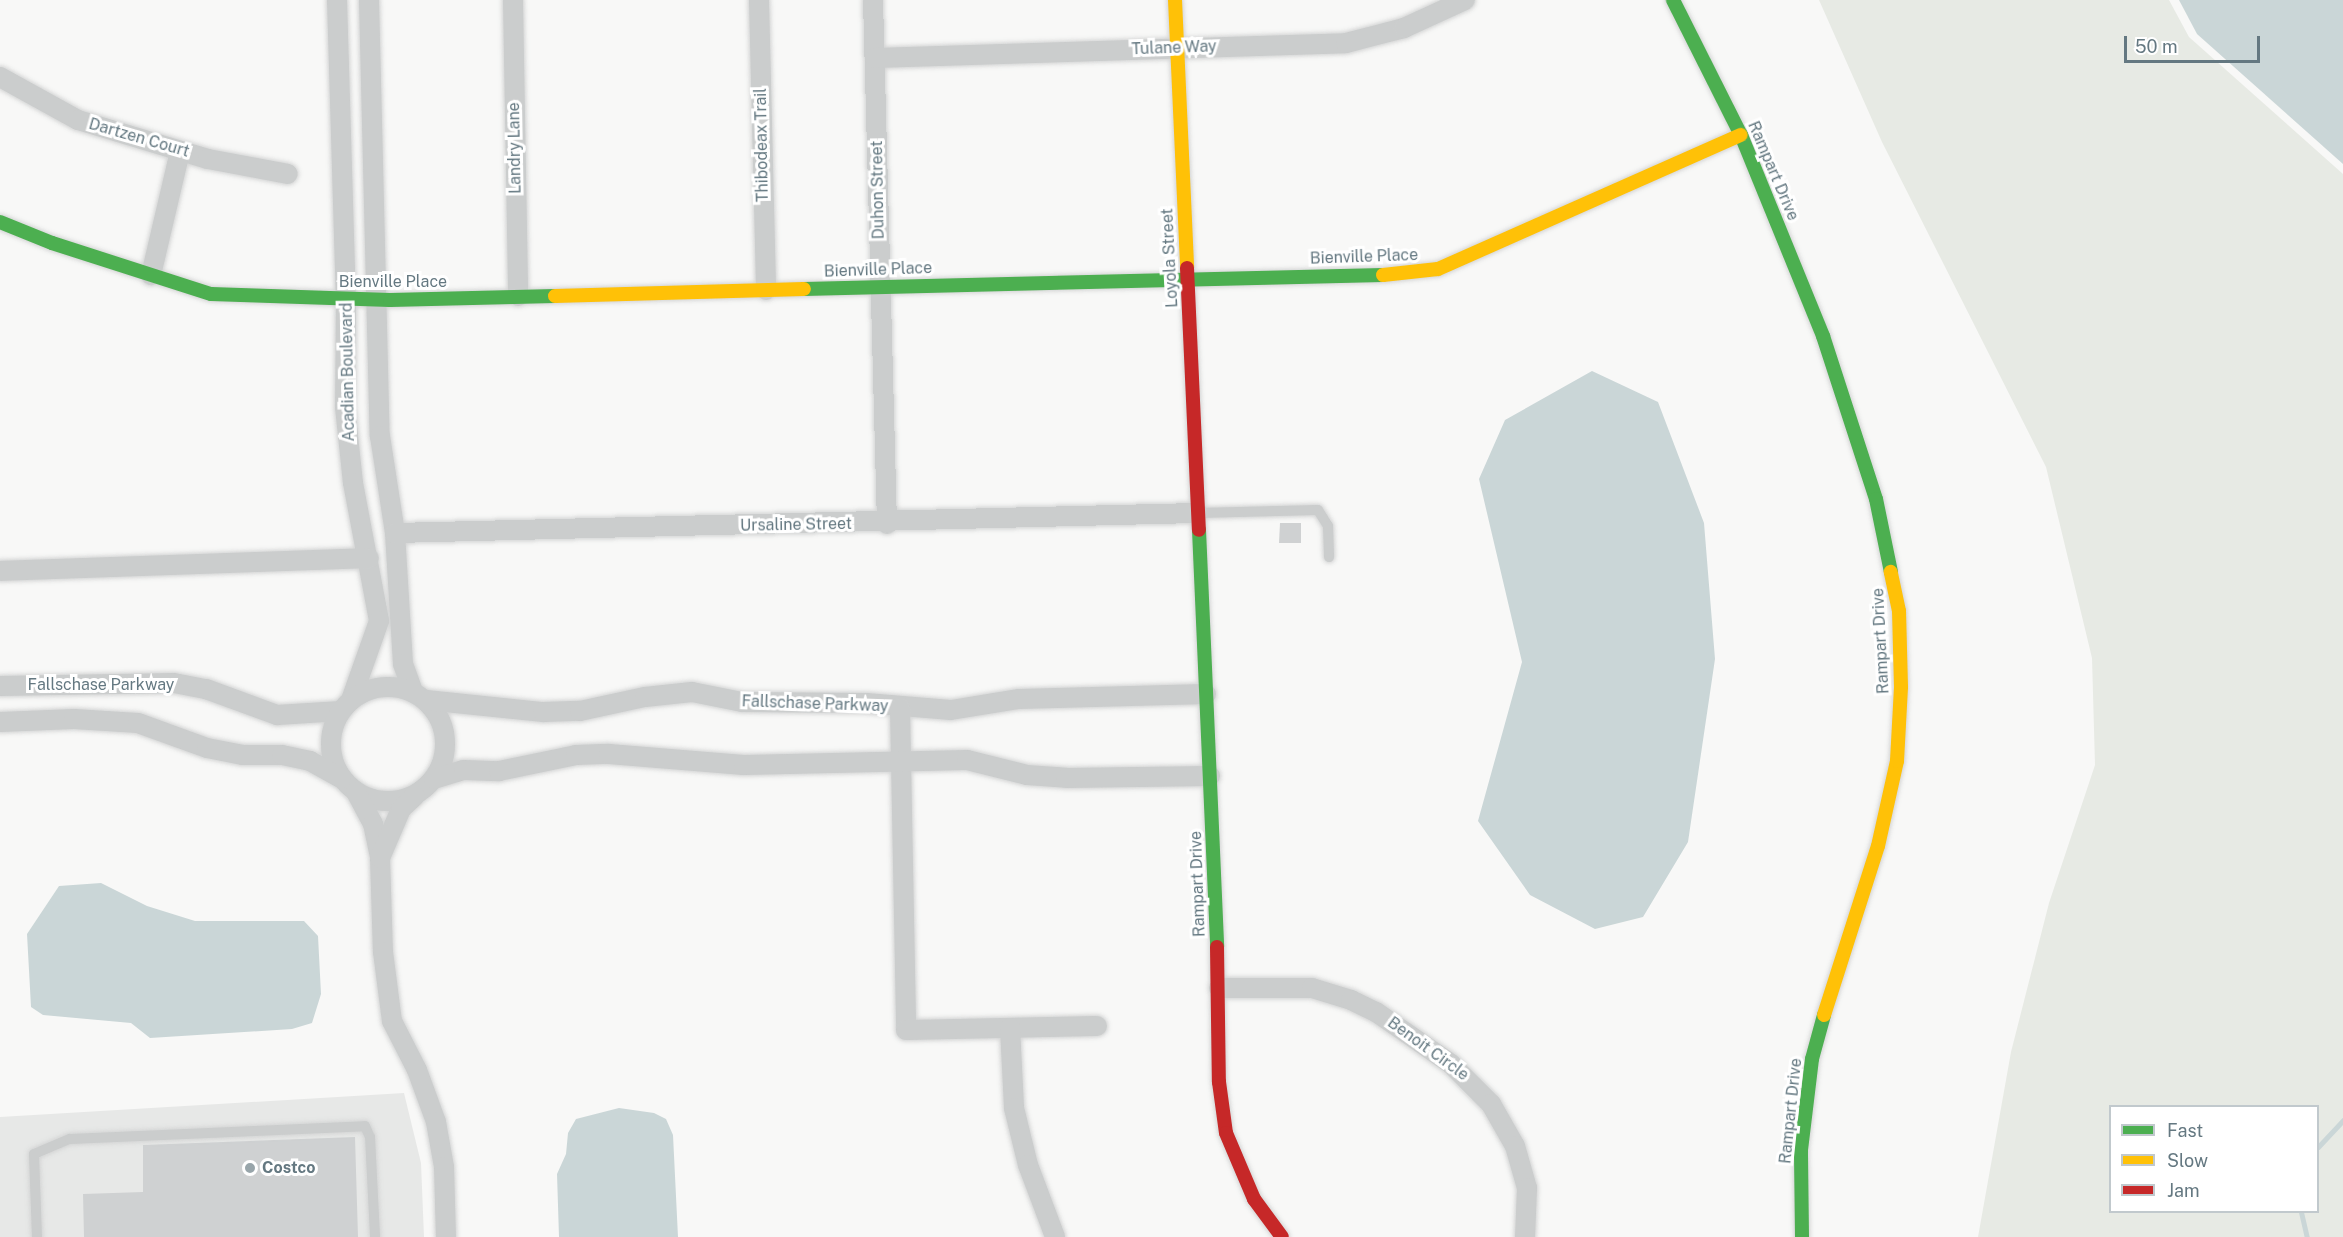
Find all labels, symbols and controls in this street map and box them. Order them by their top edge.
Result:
scale bar [2127,24,2264,62]
text: 50 m [2135,36,2178,57]
street label: Tulane Way [1131,37,1217,59]
street label: Thibodeax Trail [751,88,773,202]
street label: Landry Lane [505,102,525,194]
street label: Dartzen Court [87,114,191,162]
street label: Rampart Drive [1743,118,1803,224]
street label: Duhon Street [868,141,888,239]
street label: Loyola Street [1158,208,1182,308]
street label: Bienville Place [1310,246,1418,268]
street label: Bienville Place [824,259,932,281]
street label: Bienville Place [339,272,447,292]
street label: Acadian Boulevard [337,302,359,442]
street label: Ursaline Street [740,514,852,536]
street label: Rampart Drive [1869,588,1893,694]
street label: Fallschase Parkway [28,675,174,695]
street label: Fallschase Parkway [741,692,889,716]
street label: Rampart Drive [1187,831,1209,937]
street label: Benoit Circle [1384,1013,1472,1085]
street label: Rampart Drive [1776,1057,1806,1165]
legend [2109,1105,2319,1213]
text: Fast [2167,1120,2203,1141]
text: Slow [2167,1150,2208,1171]
place label: Costco [262,1158,315,1178]
marker: Costco [243,1161,257,1175]
text: Jam [2167,1180,2200,1201]

